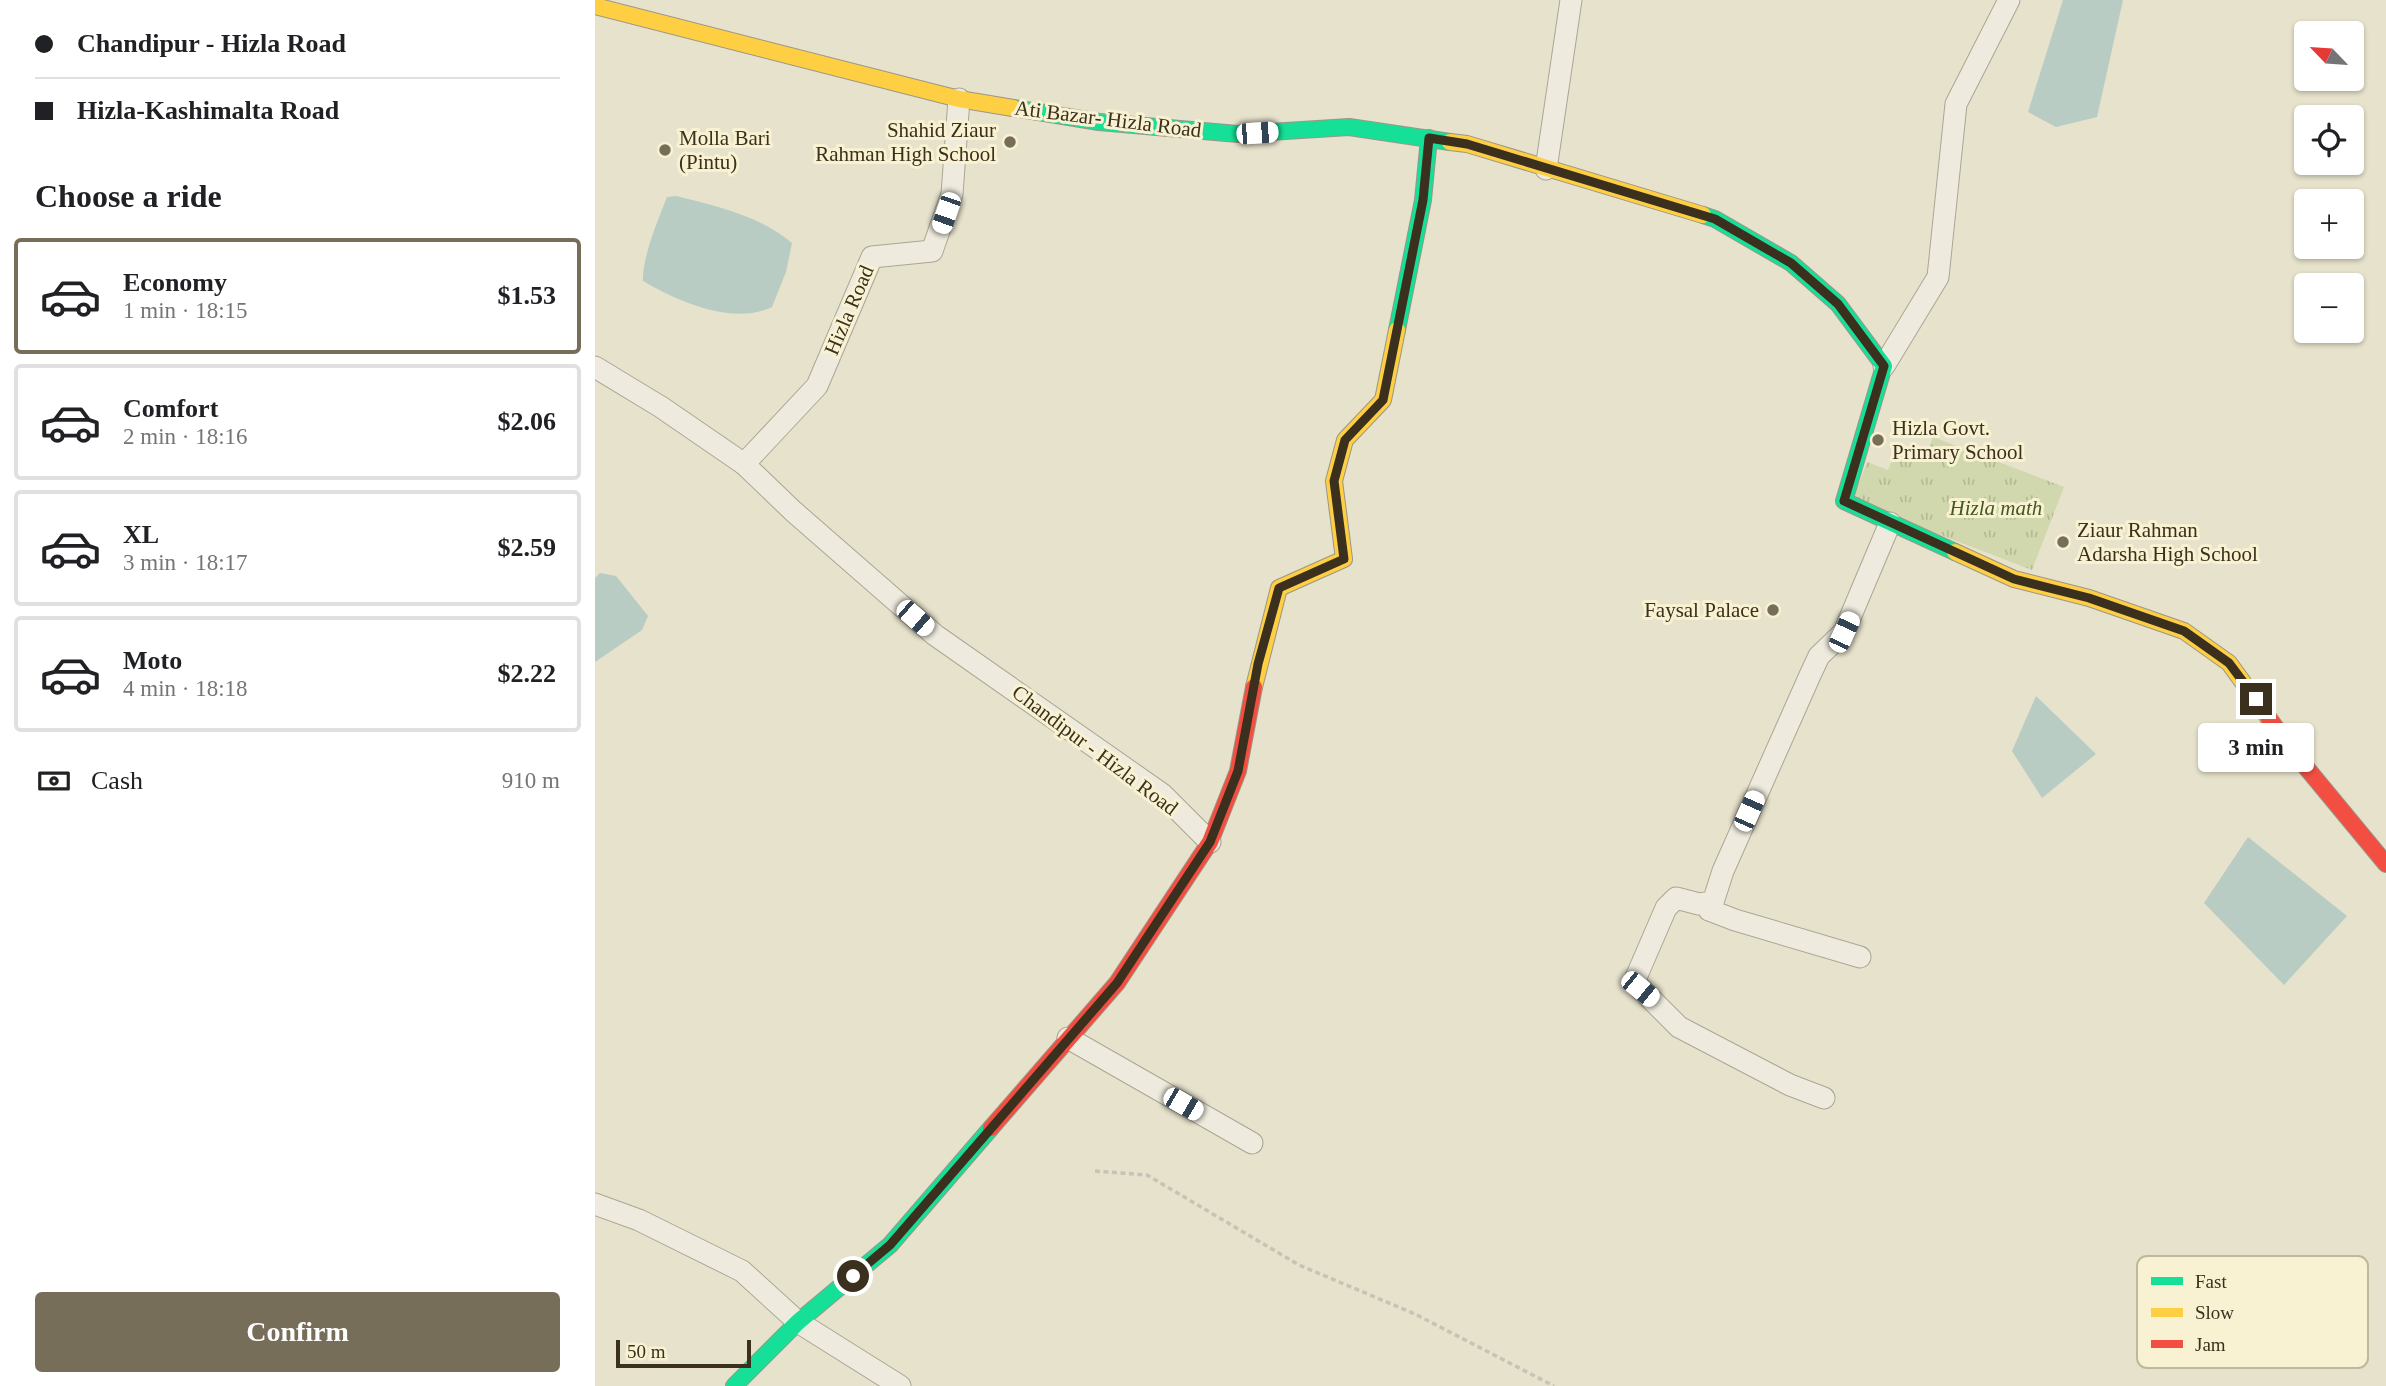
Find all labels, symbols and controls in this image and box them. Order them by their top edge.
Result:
north arrow [2294,21,2364,91]
map controls [2294,21,2364,343]
text: Chandipur - Hizla Road [77,29,346,58]
text: Hizla-Kashimalta Road [77,96,339,125]
street label: Ati Bazar- Hizla Road [1013,96,1203,142]
button: locate [2294,105,2364,175]
place label: Shahid Ziaur Rahman High School [815,118,996,166]
car [1236,121,1279,145]
place label: Molla Bari (Pintu) [679,126,771,174]
marker: Shahid Ziaur Rahman High School [1002,134,1018,150]
marker: Molla Bari (Pintu) [657,142,673,158]
text: Choose a ride [35,178,222,214]
button: + [2294,189,2364,259]
car [930,190,963,236]
street label: Hizla Road [819,261,879,358]
icon: car [39,265,102,328]
text: Economy [123,268,227,297]
button: − [2294,273,2364,343]
text: $1.53 [498,281,556,310]
text: 1 min · 18:15 [123,298,248,323]
icon: car [39,391,102,454]
text: Comfort [123,394,218,423]
text: $2.06 [498,407,556,436]
place label: Hizla Govt. Primary School [1892,416,2023,464]
text: 2 min · 18:16 [123,424,248,449]
marker: Hizla Govt. Primary School [1870,432,1886,448]
park label: Hizla math [1949,496,2042,520]
icon: car [39,517,102,580]
place label: Ziaur Rahman Adarsha High School [2077,518,2258,566]
text: XL [123,520,159,549]
text: $2.59 [498,533,556,562]
marker: Ziaur Rahman Adarsha High School [2055,534,2071,550]
text: 3 min · 18:17 [123,550,248,575]
car [893,596,938,640]
place label: Faysal Palace [1644,598,1759,622]
marker: Faysal Palace [1765,602,1781,618]
car [1826,609,1863,655]
icon: car [39,643,102,706]
text: Moto [123,646,182,675]
text: $2.22 [498,659,556,688]
text: 4 min · 18:18 [123,676,248,701]
street label: Chandipur - Hizla Road [1007,680,1183,820]
route end [2240,683,2272,715]
callout: 3 min [2198,724,2314,772]
text: 3 min [2228,735,2284,760]
icon: cash [35,762,73,800]
text: Cash [91,766,143,795]
text: 910 m [502,768,560,793]
car [1731,788,1768,834]
car [1618,968,1663,1010]
car [1160,1084,1207,1124]
legend [2137,1256,2368,1368]
route start [837,1260,869,1292]
text: Fast [2195,1271,2227,1292]
button: Confirm [35,1292,560,1372]
text: Slow [2195,1302,2234,1323]
text: Jam [2195,1334,2226,1355]
scale bar [616,1337,751,1369]
text: 50 m [627,1341,666,1362]

